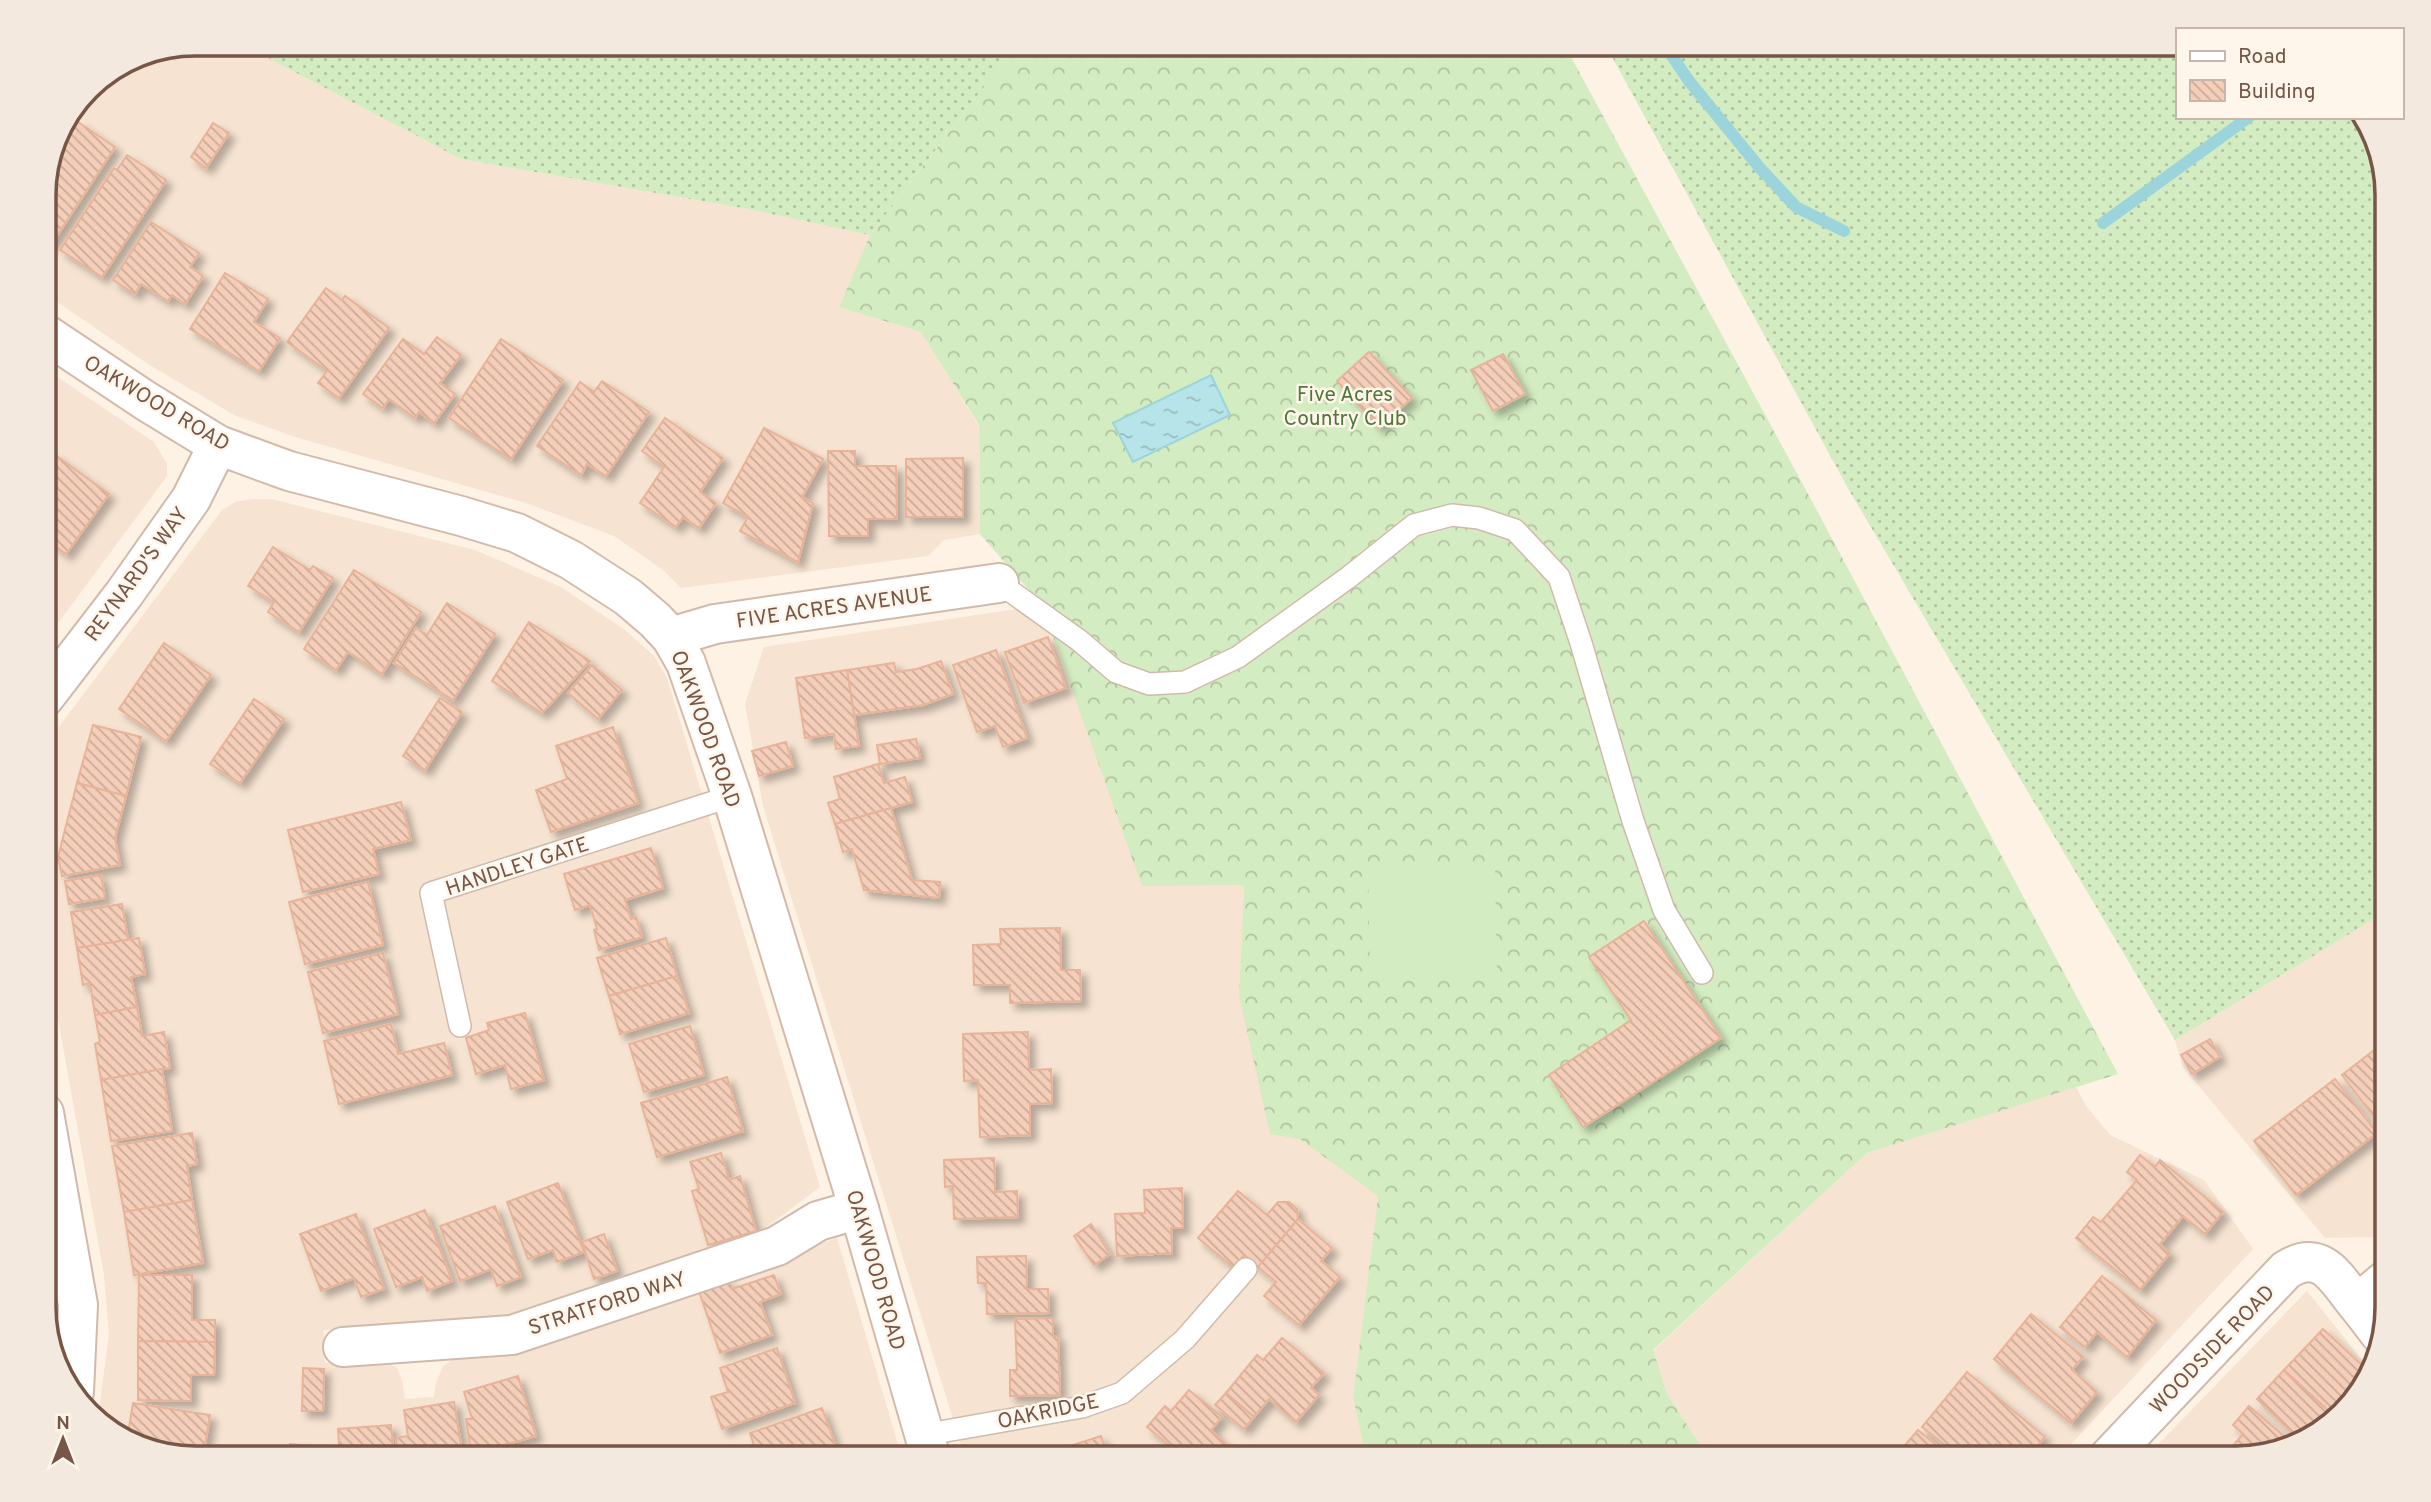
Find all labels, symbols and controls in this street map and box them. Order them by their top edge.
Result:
legend [2176,28,2403,119]
text: Road [2238,44,2287,71]
text: Building [2238,79,2316,106]
street label: OAKWOOD ROAD [78,350,234,459]
park label: Five Acres Country Club [1283,382,1407,433]
street label: REYNARD'S WAY [79,502,195,648]
street label: FIVE ACRES AVENUE [735,581,934,636]
street label: OAKWOOD ROAD [664,647,746,812]
street label: HANDLEY GATE [442,832,593,903]
street label: OAKWOOD ROAD [839,1187,910,1354]
street label: STRATFORD WAY [525,1266,690,1343]
street label: WOODSIDE ROAD [2145,1280,2282,1420]
street label: OAKRIDGE [995,1389,1102,1436]
north arrow [28,1404,98,1474]
text: N [56,1412,70,1436]

